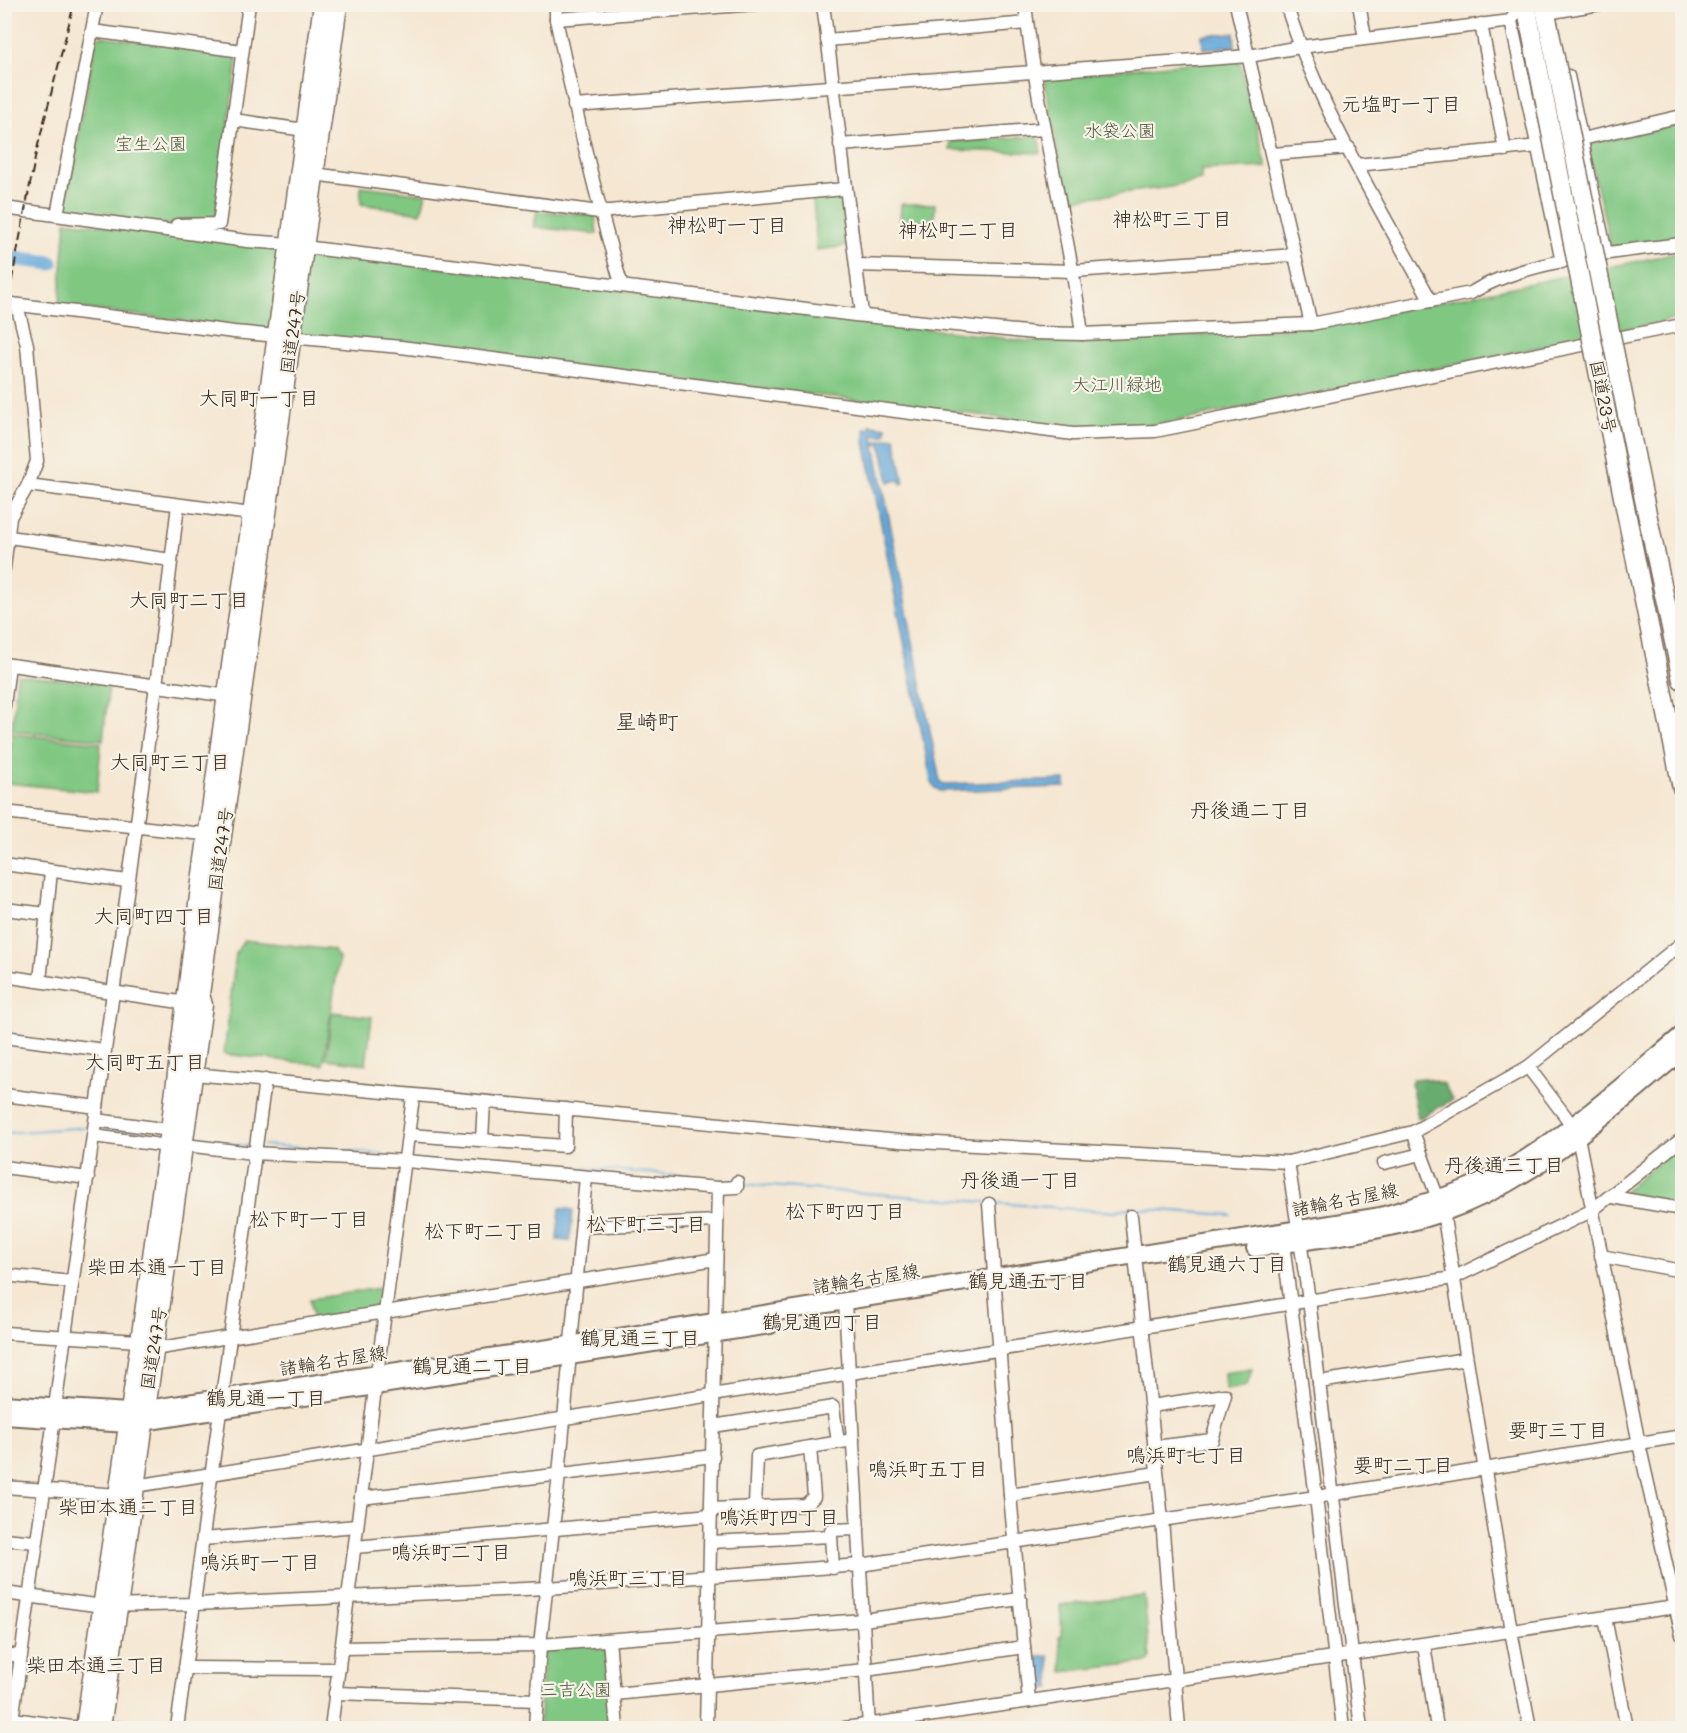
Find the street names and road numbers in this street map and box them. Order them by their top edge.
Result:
street label: 国道247号 [274,288,310,375]
street label: 国道23号 [1585,358,1623,436]
street label: 国道247号 [202,805,238,892]
street label: 諸輪名古屋線 [1290,1177,1400,1221]
street label: 諸輪名古屋線 [811,1258,921,1298]
street label: 国道247号 [135,1304,171,1392]
street label: 諸輪名古屋線 [278,1340,388,1380]

